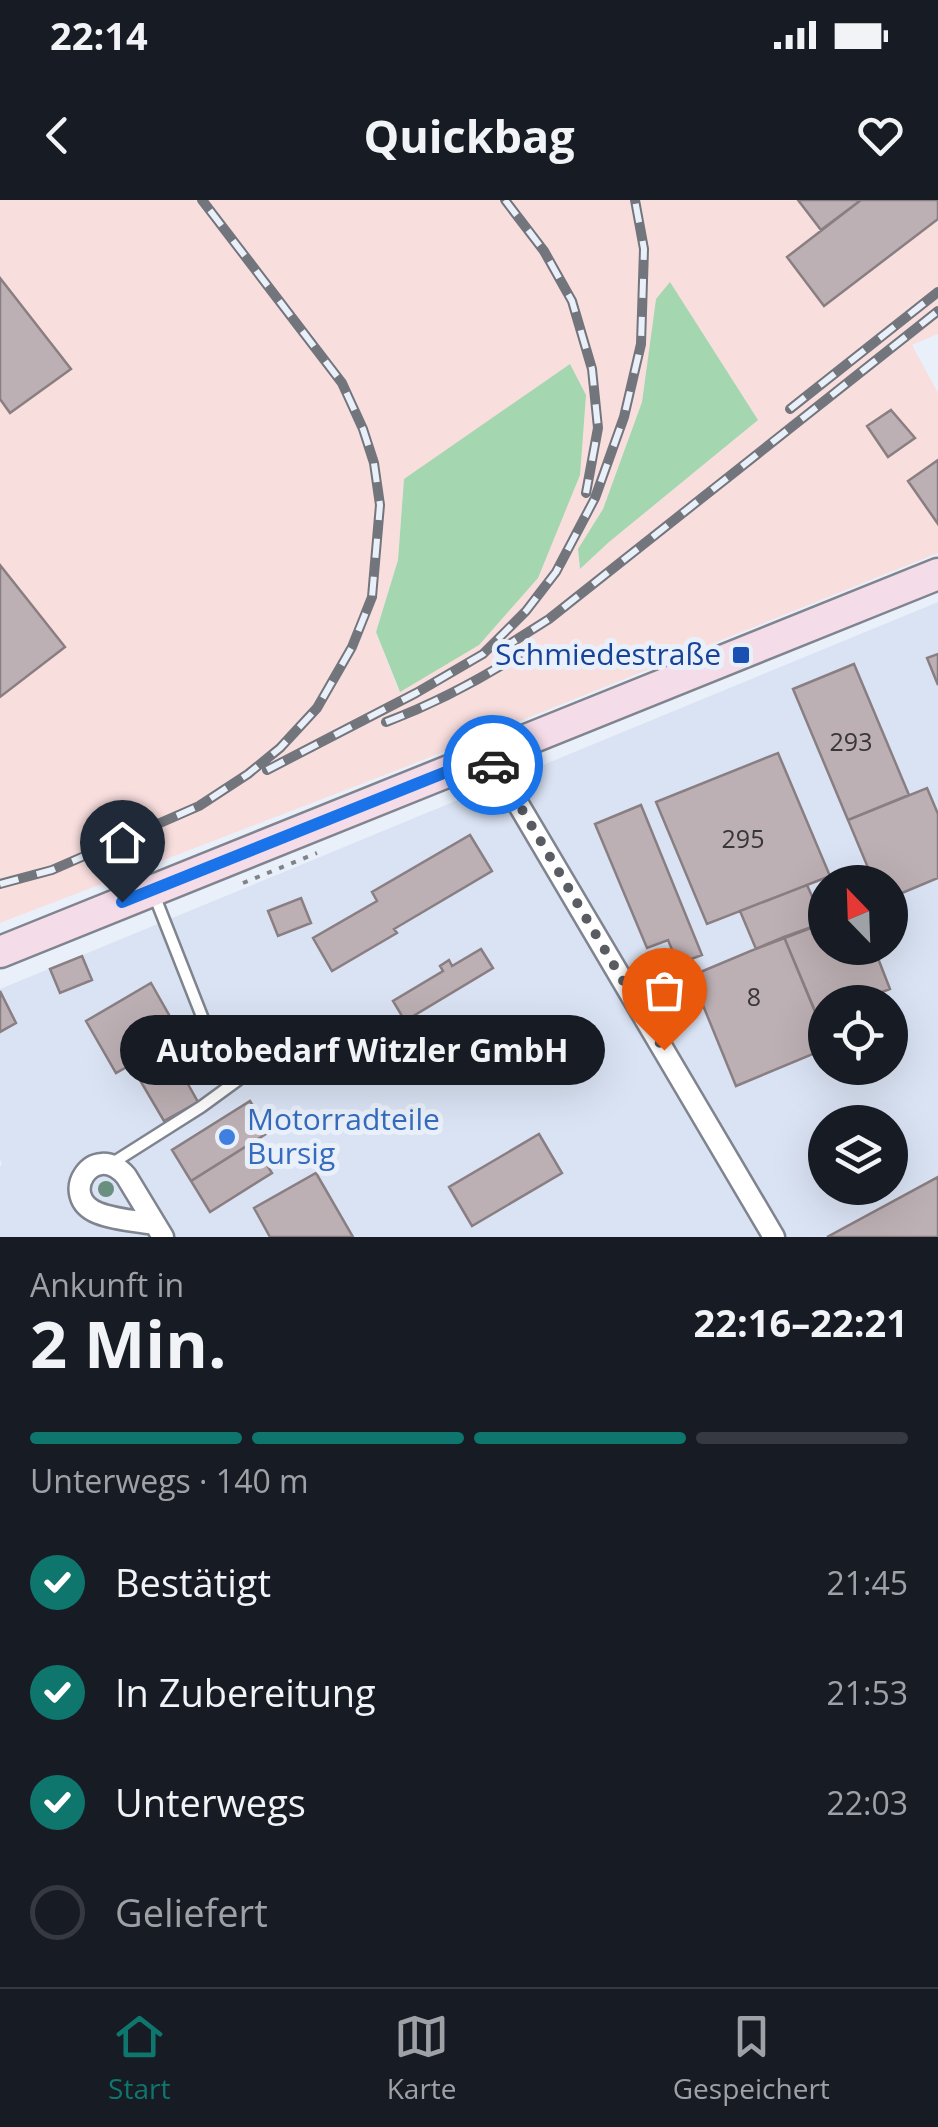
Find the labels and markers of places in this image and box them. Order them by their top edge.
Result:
place label: Schmiedestraße [495,633,721,674]
marker: Schmiedestraße [730,644,752,666]
pin [80,800,165,903]
pin [622,948,707,1051]
callout: Autobedarf Witzler GmbH [119,1015,604,1085]
place label: Motorradteile Bursig [247,1098,440,1173]
marker: Motorradteile Bursig [216,1126,238,1148]

